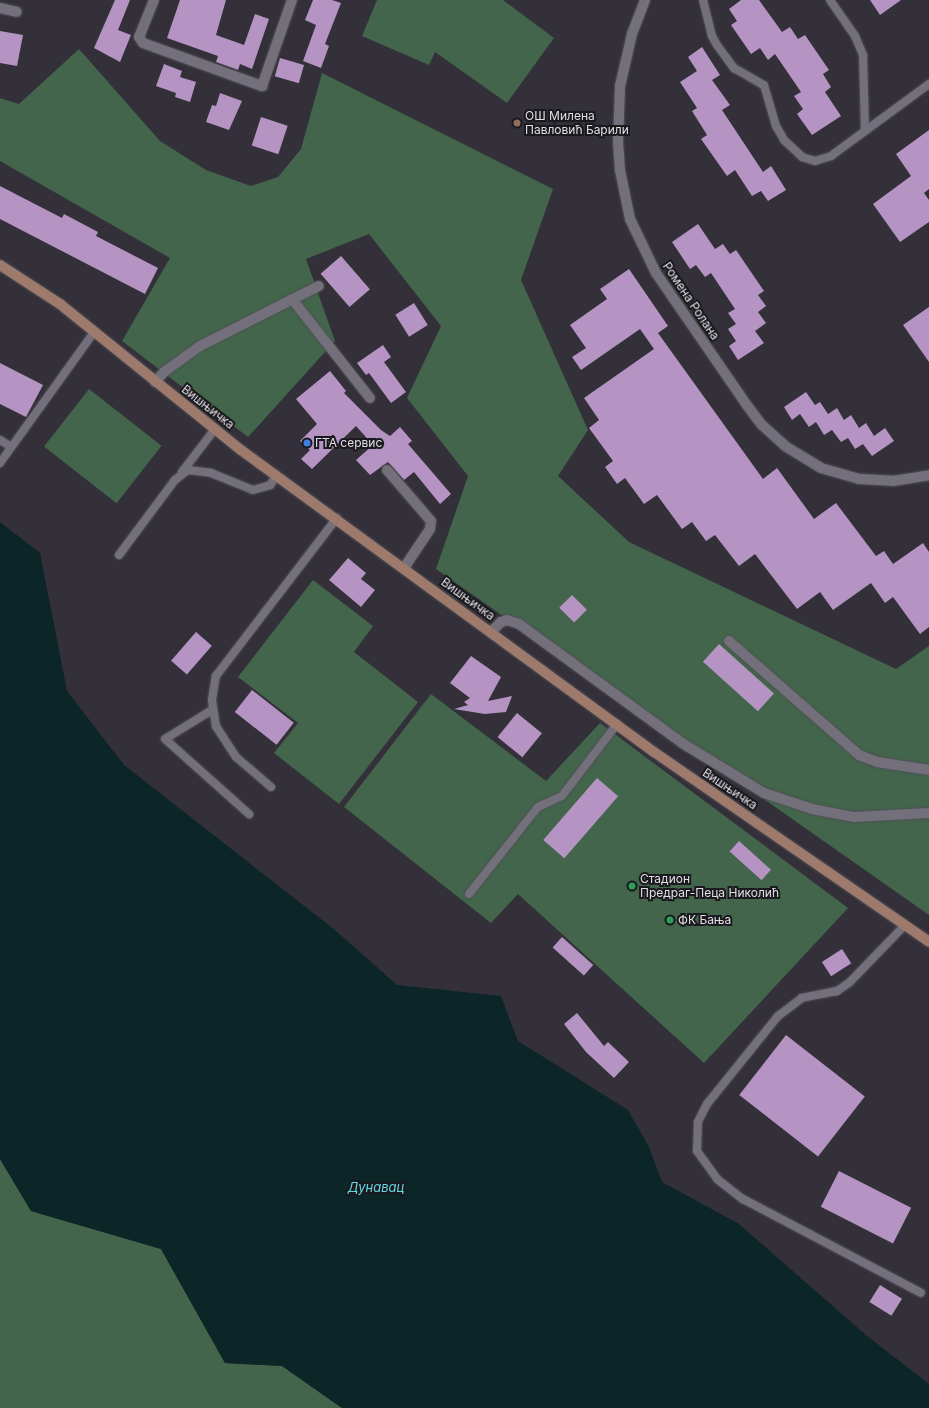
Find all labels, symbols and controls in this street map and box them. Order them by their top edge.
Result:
place label: ОШ Милена Павловић Барили [525,109,629,137]
marker: ОШ Милена Павловић Барили [512,118,522,128]
street label: Ромена Ролана [660,259,722,343]
street label: Вишњичка [179,382,237,432]
place label: ГТА сервис [315,436,382,450]
marker: ГТА сервис [302,438,312,448]
street label: Вишњичка [438,575,498,623]
street label: Вишњичка [700,765,760,813]
place label: Стадион Предраг-Пеца Николић [640,872,779,900]
marker: Стадион Предраг-Пеца Николић [627,881,637,891]
place label: ФК Бања [678,913,731,927]
marker: ФК Бања [665,915,675,925]
water label: Дунавац [348,1179,404,1195]

